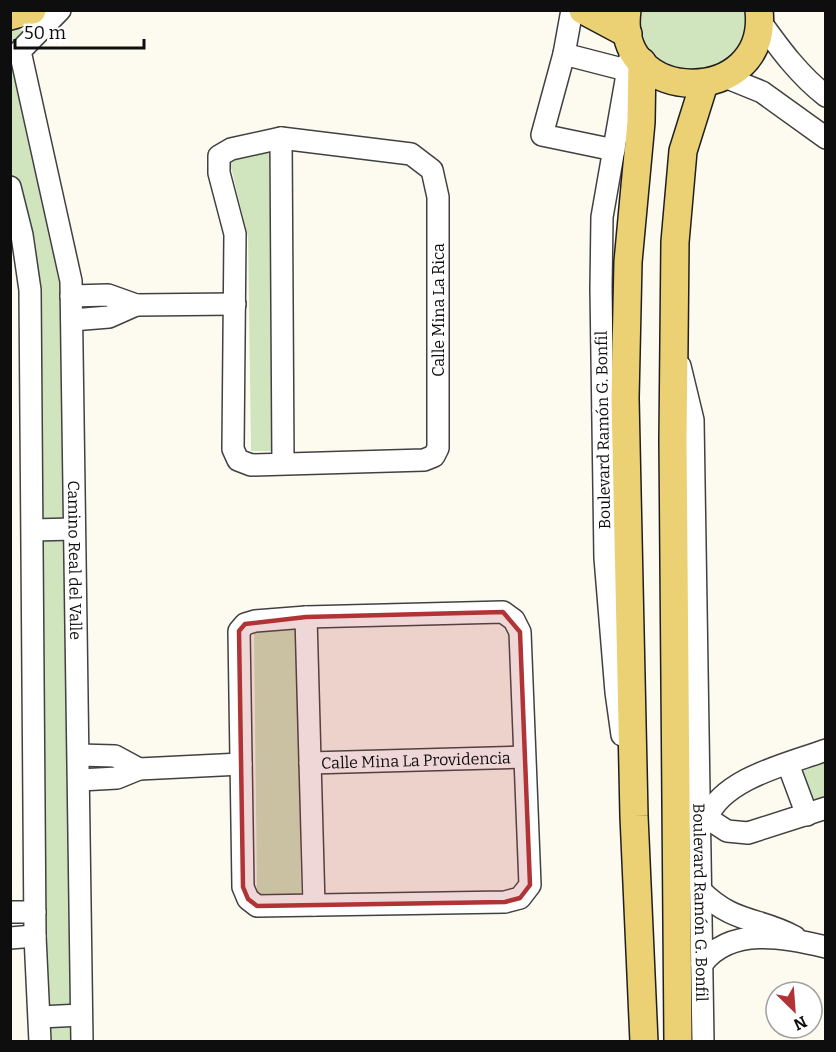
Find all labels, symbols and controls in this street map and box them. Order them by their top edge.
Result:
scale bar [15,12,144,50]
text: 50 m [24,22,66,44]
street label: Calle Mina La Rica [429,243,448,377]
street label: Boulevard Ramón G. Bonfil [592,330,614,529]
street label: Camino Real del Valle [64,480,86,640]
street label: Calle Mina La Providencia [321,748,511,772]
street label: Boulevard Ramón G. Bonfil [690,803,712,1002]
north arrow [764,980,824,1040]
text: N [791,1012,810,1034]

